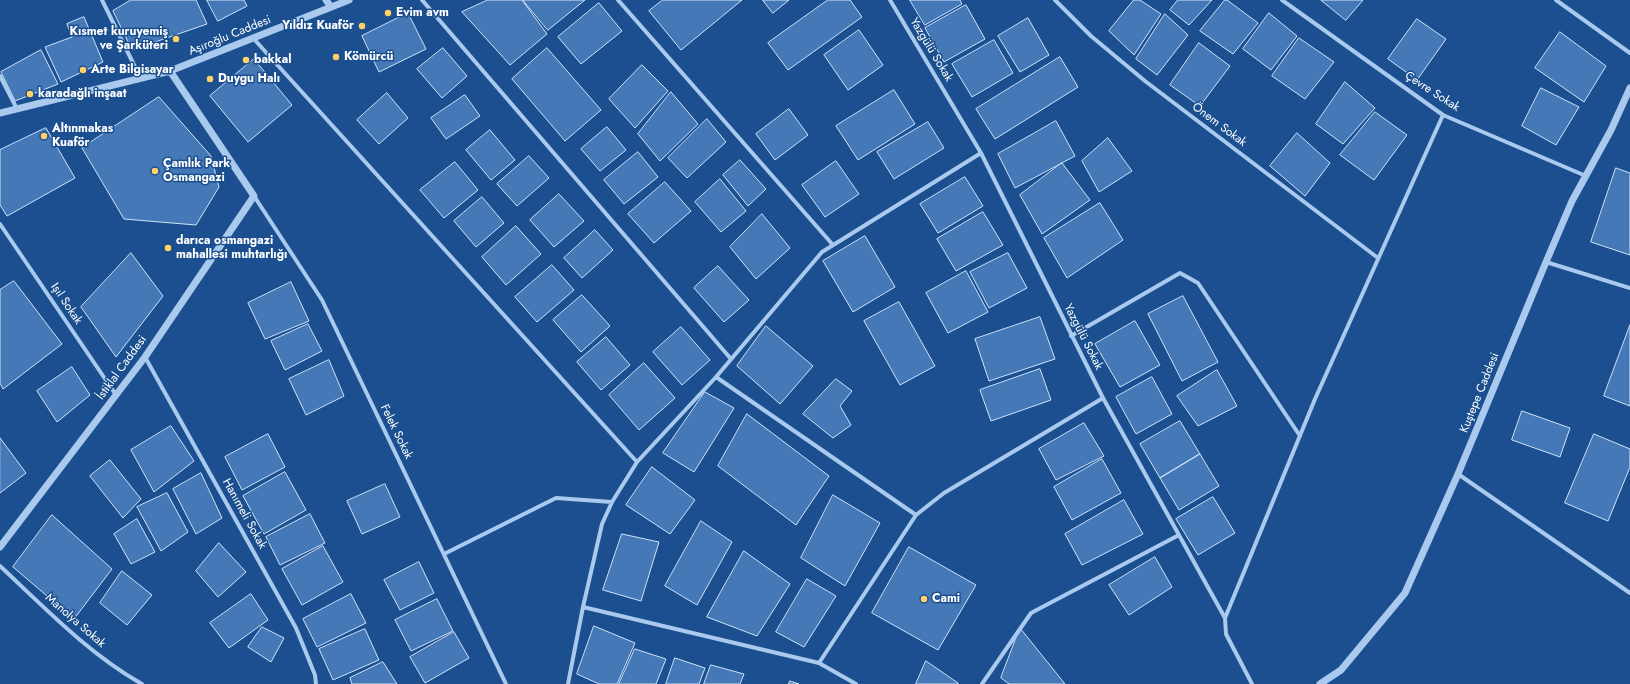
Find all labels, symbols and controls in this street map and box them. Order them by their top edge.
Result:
place label: Evim avm [396,6,449,20]
marker: Evim avm [383,8,393,18]
street label: Aşıroğlu Caddesi [187,13,273,59]
street label: Yazgülü Sokak [906,15,956,85]
place label: Yıldız Kuaför [282,19,354,33]
marker: Yıldız Kuaför [357,21,367,31]
place label: Kısmet kuruyemiş ve Şarküteri [70,25,168,53]
marker: Kısmet kuruyemiş ve Şarküteri [171,34,181,44]
place label: Kömürcü [344,50,393,64]
marker: Kömürcü [331,52,341,62]
place label: bakkal [254,53,291,67]
marker: bakkal [241,55,251,65]
place label: Arte Bilgisayar [91,63,174,77]
marker: Arte Bilgisayar [78,65,88,75]
street label: Çevre Sokak [1402,69,1462,115]
place label: Duygu Halı [218,72,280,86]
marker: Duygu Halı [205,74,215,84]
place label: karadağlı inşaat [38,87,127,101]
marker: karadağlı inşaat [25,89,35,99]
street label: Önem Sokak [1189,100,1249,150]
place label: Altınmakas Kuaför [52,122,113,150]
marker: Altınmakas Kuaför [39,131,49,141]
place label: Çamlık Park Osmangazi [163,157,230,185]
marker: Çamlık Park Osmangazi [150,166,160,176]
place label: darıca osmangazi mahallesi muhtarlığı [176,234,287,262]
marker: darıca osmangazi mahallesi muhtarlığı [163,243,173,253]
street label: Işıl Sokak [47,281,85,327]
street label: Yazgülü Sokak [1060,302,1106,372]
street label: İstiklal Caddesi [94,333,150,403]
street label: Kuştepe Caddesi [1457,351,1503,435]
street label: Felek Sokak [377,402,415,462]
street label: Hanımeli Sokak [219,476,269,552]
street label: Manolya Sokak [42,591,108,651]
place label: Cami [932,592,960,606]
marker: Cami [919,594,929,604]

